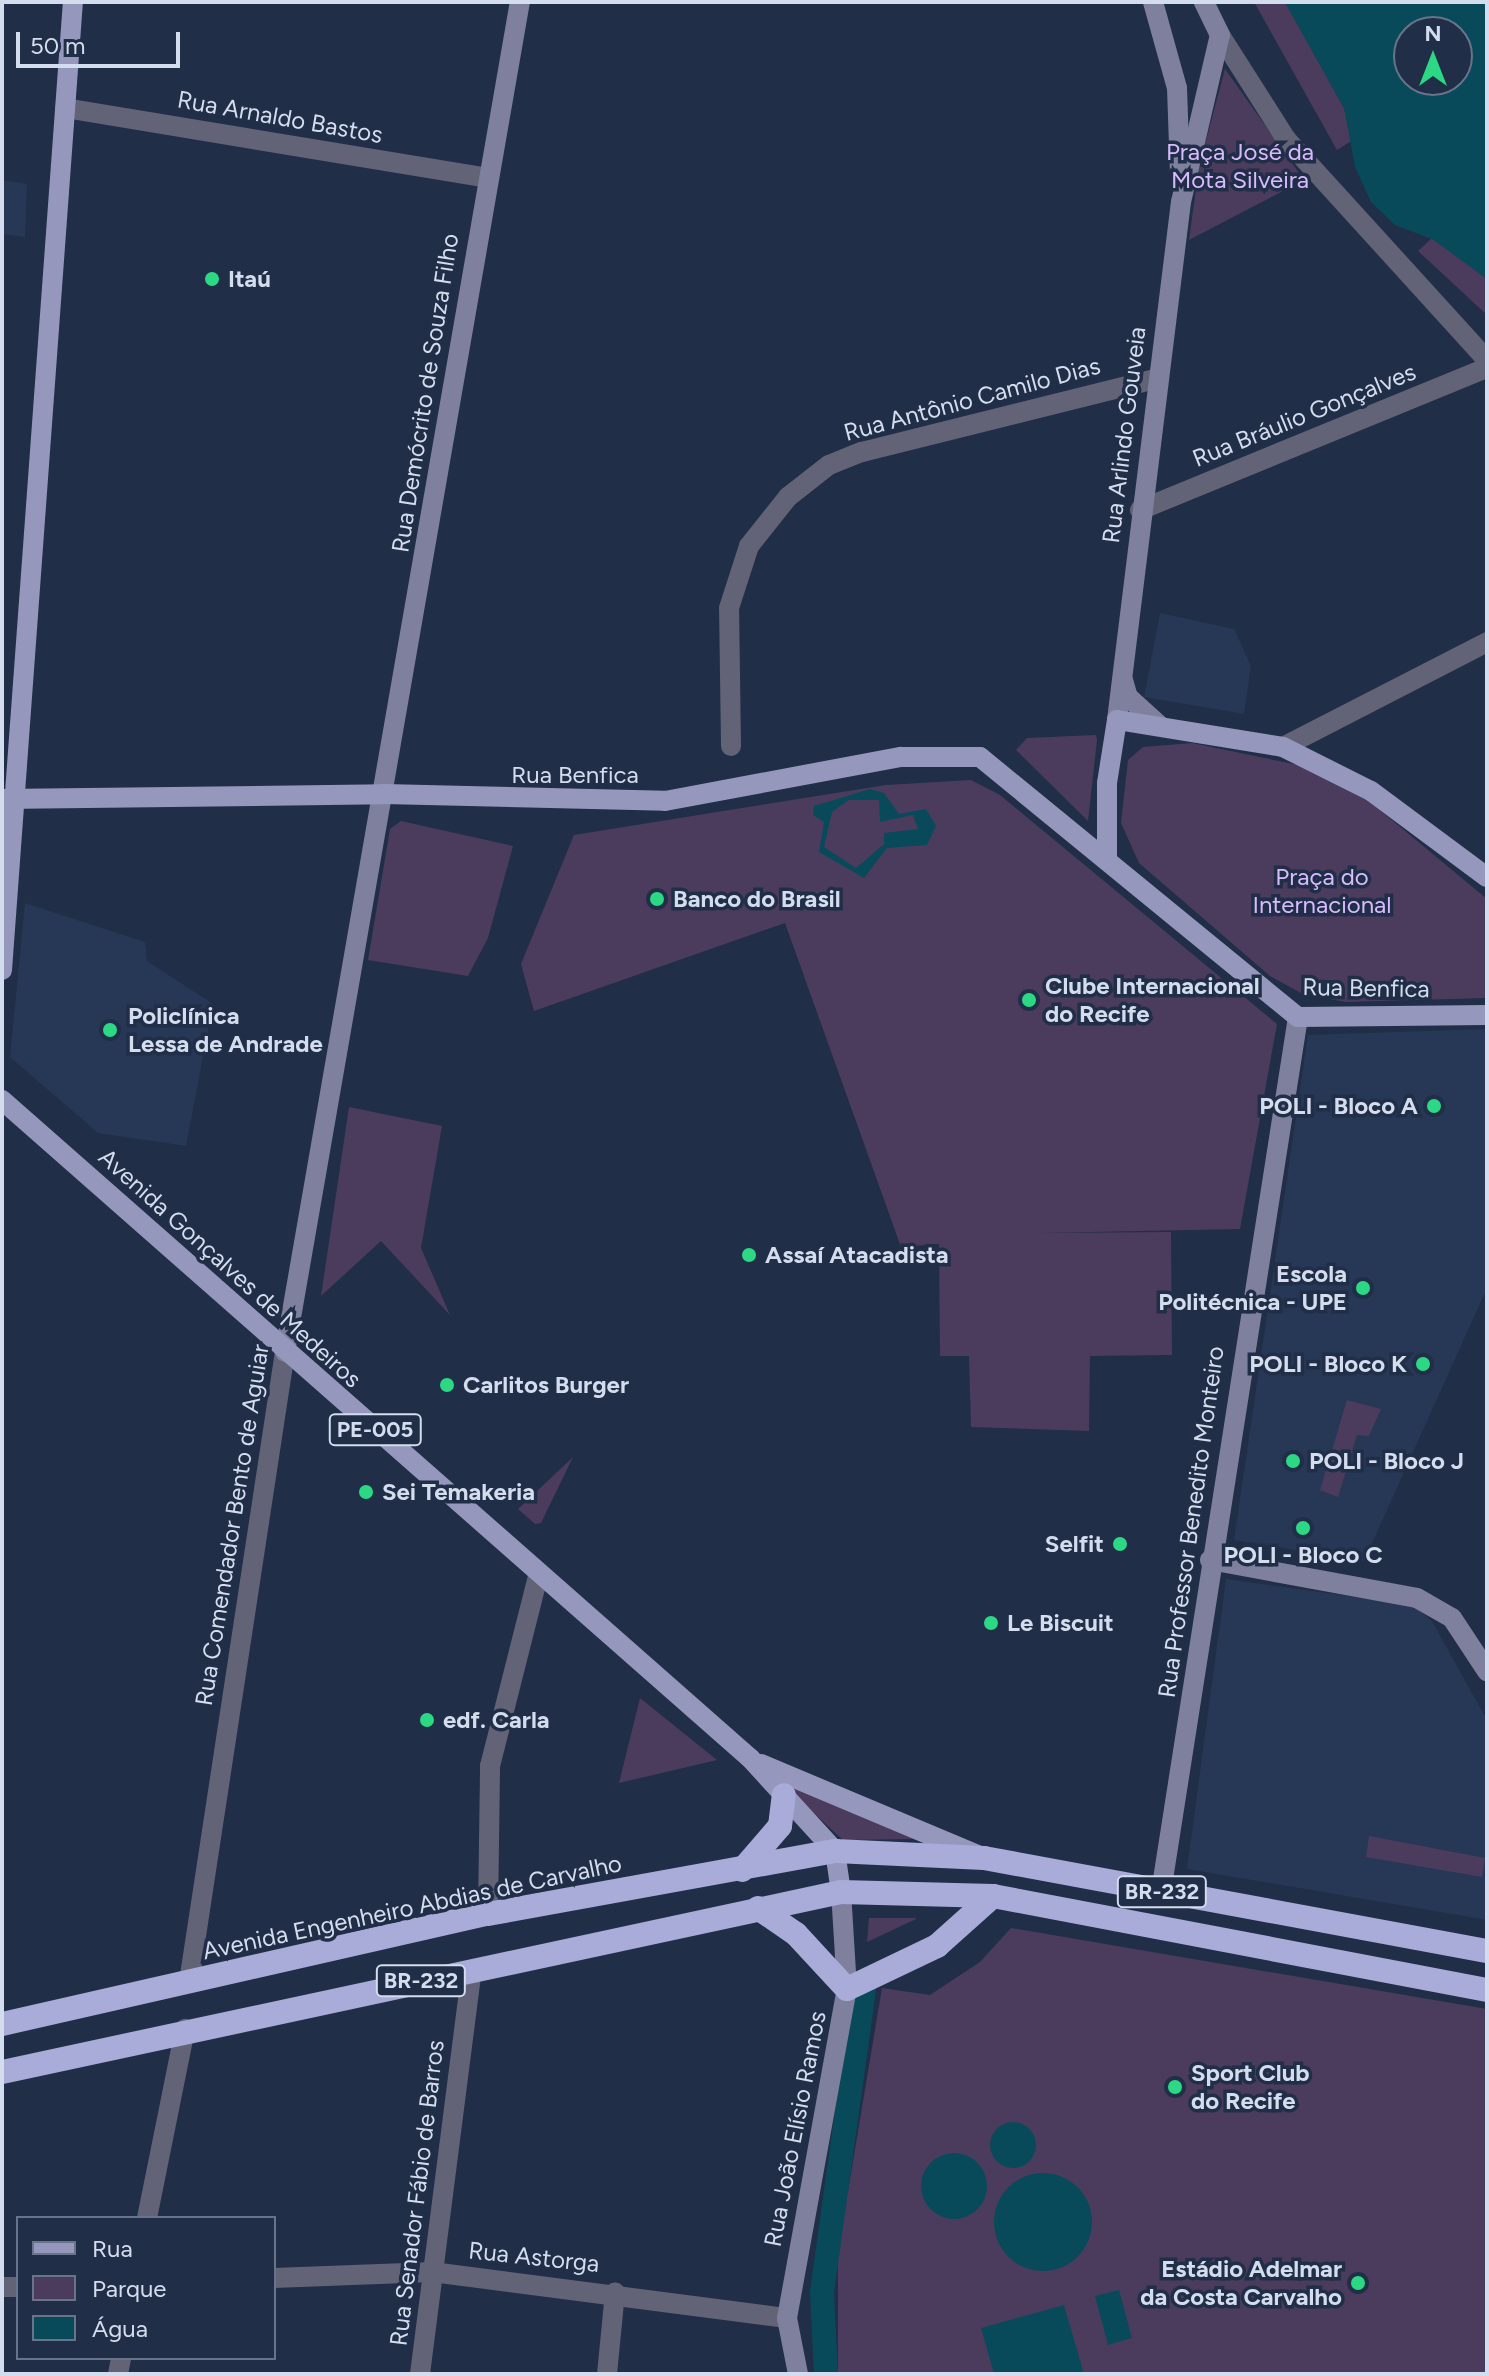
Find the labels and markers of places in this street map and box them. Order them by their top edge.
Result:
place label: Itaú [228,265,271,293]
marker: Itaú [203,270,221,288]
place label: Banco do Brasil [673,885,841,913]
marker: Banco do Brasil [648,890,666,908]
place label: Clube Internacional do Recife [1045,972,1260,1028]
marker: Clube Internacional do Recife [1020,991,1038,1009]
place label: Policlínica Lessa de Andrade [128,1002,323,1058]
marker: Policlínica Lessa de Andrade [99,1019,121,1041]
place label: POLI - Bloco A [1259,1092,1418,1120]
marker: POLI - Bloco A [1425,1097,1443,1115]
place label: Assaí Atacadista [765,1241,948,1269]
marker: Assaí Atacadista [740,1246,758,1264]
place label: Escola Politécnica - UPE [1158,1260,1347,1316]
marker: Escola Politécnica - UPE [1354,1279,1372,1297]
place label: POLI - Bloco K [1249,1350,1407,1378]
marker: POLI - Bloco K [1414,1355,1432,1373]
place label: Carlitos Burger [463,1371,629,1399]
marker: Carlitos Burger [438,1376,456,1394]
place label: POLI - Bloco J [1309,1447,1464,1475]
marker: POLI - Bloco J [1284,1452,1302,1470]
place label: Sei Temakeria [382,1478,535,1506]
marker: Sei Temakeria [357,1483,375,1501]
marker: POLI - Bloco C [1294,1519,1312,1537]
place label: Selfit [1045,1530,1104,1558]
marker: Selfit [1111,1535,1129,1553]
place label: POLI - Bloco C [1223,1541,1383,1569]
place label: Le Biscuit [1007,1609,1114,1637]
marker: Le Biscuit [982,1614,1000,1632]
place label: edf. Carla [443,1706,550,1734]
marker: edf. Carla [418,1711,436,1729]
place label: Sport Club do Recife [1191,2059,1310,2115]
marker: Sport Club do Recife [1166,2078,1184,2096]
place label: Estádio Adelmar da Costa Carvalho [1140,2255,1342,2311]
marker: Estádio Adelmar da Costa Carvalho [1349,2274,1367,2292]

